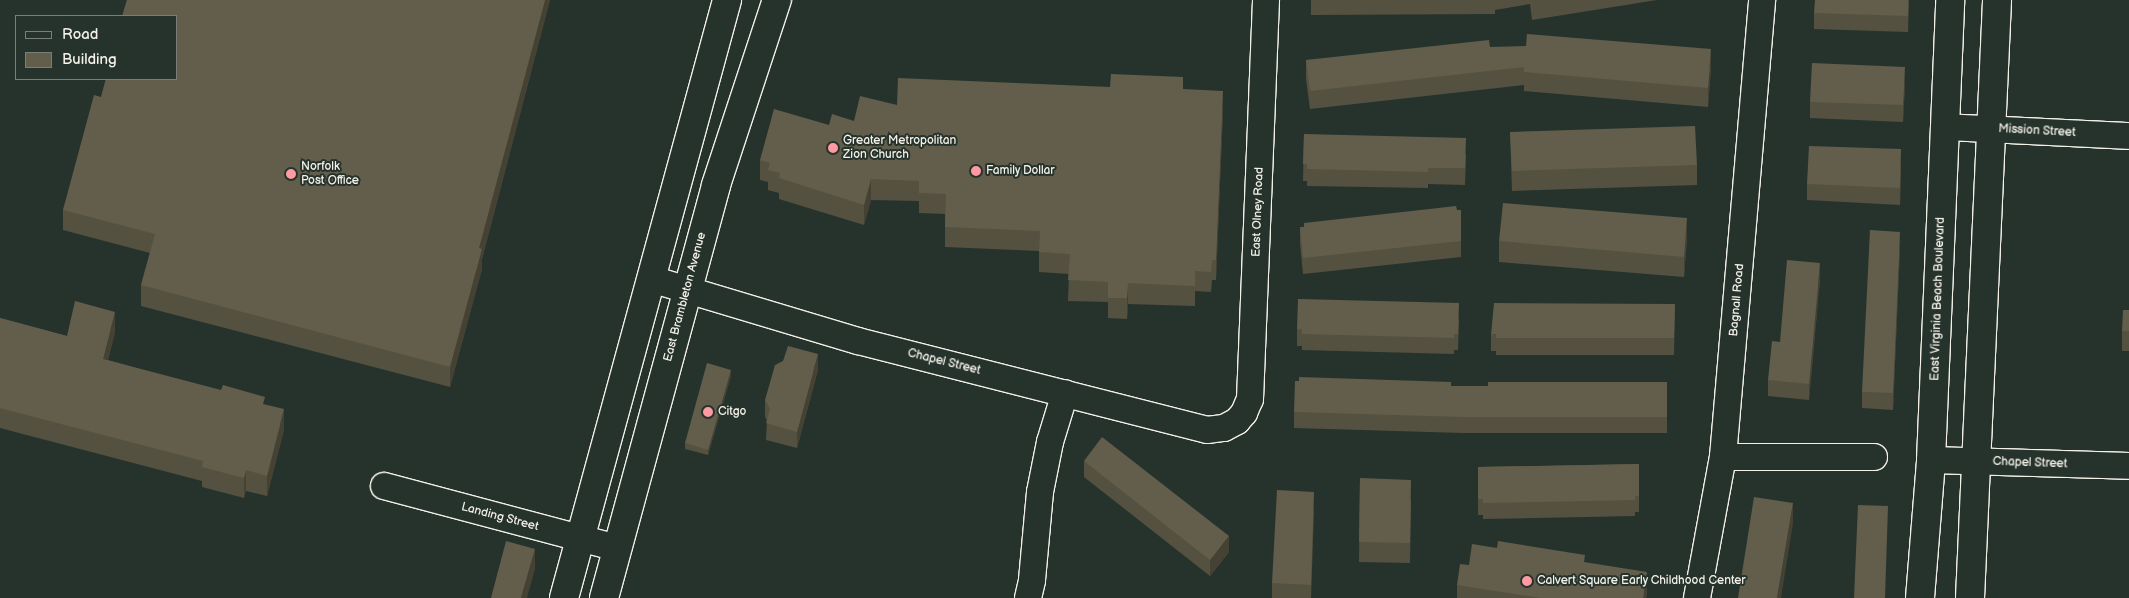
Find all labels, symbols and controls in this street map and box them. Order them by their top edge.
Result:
legend [15,15,178,80]
text: Road [62,25,98,44]
text: Building [62,50,117,69]
street label: Mission Street [1998,122,2076,140]
place label: Greater Metropolitan Zion Church [843,134,956,162]
marker: Greater Metropolitan Zion Church [827,142,839,154]
place label: Norfolk Post Office [301,160,359,188]
place label: Family Dollar [986,164,1055,178]
marker: Family Dollar [970,165,982,177]
street label: East Olney Road [1249,166,1267,258]
marker: Norfolk Post Office [285,168,297,180]
street label: East Virginia Beach Boulevard [1928,217,1948,381]
street label: East Brambleton Avenue [661,231,709,363]
street label: Bagnall Road [1727,263,1747,337]
street label: Chapel Street [906,346,982,378]
place label: Citgo [718,405,746,419]
marker: Citgo [702,406,714,418]
street label: Chapel Street [1992,454,2068,472]
street label: Landing Street [460,500,540,534]
place label: Calvert Square Early Childhood Center [1537,574,1747,588]
marker: Calvert Square Early Childhood Center [1521,575,1533,587]

